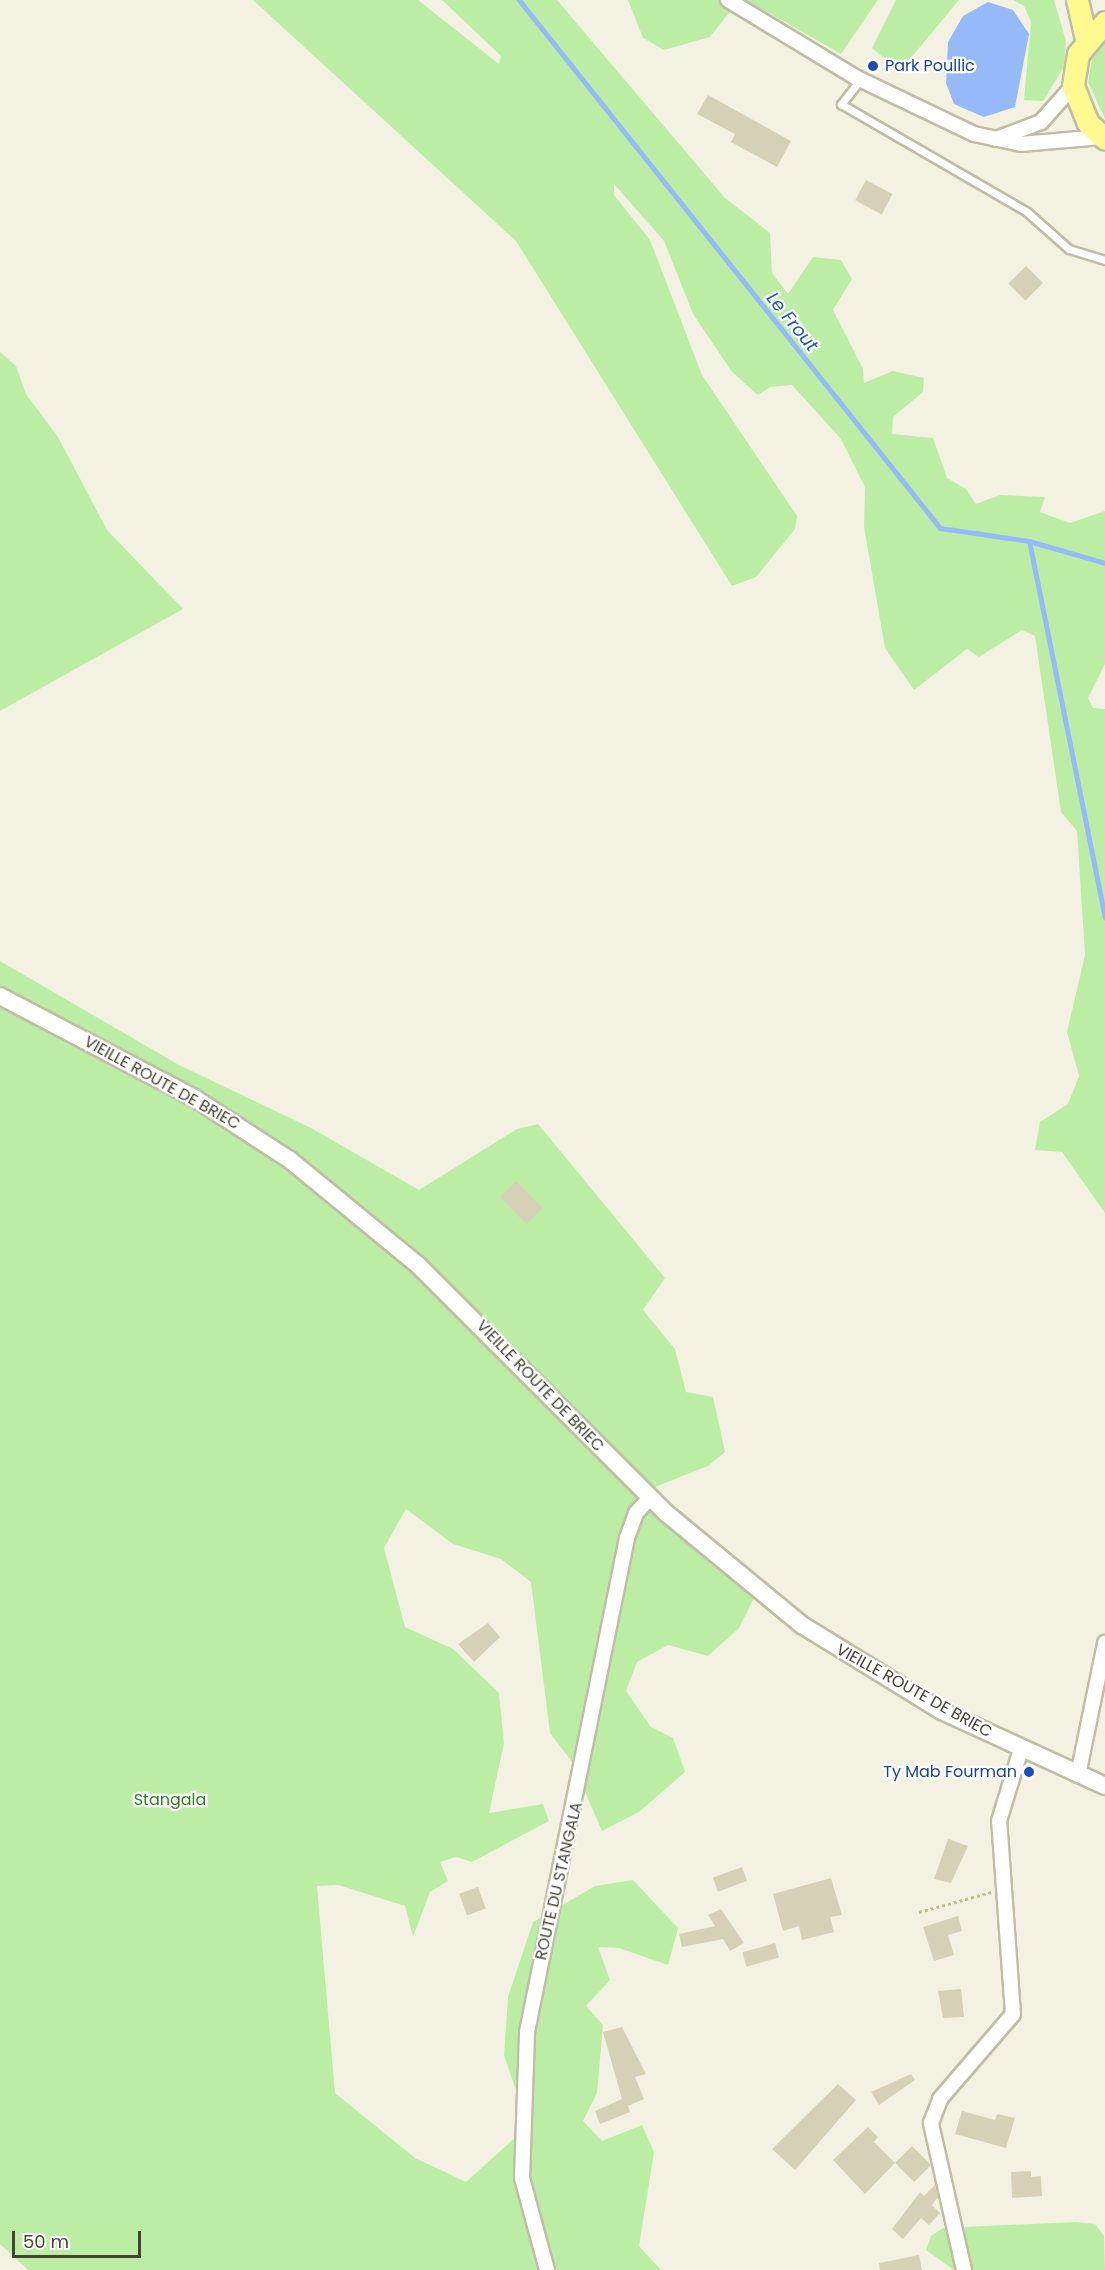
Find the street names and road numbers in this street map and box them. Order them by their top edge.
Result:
street label: VIEILLE ROUTE DE BRIEC [81,1032,243,1134]
street label: VIEILLE ROUTE DE BRIEC [472,1316,608,1456]
street label: VIEILLE ROUTE DE BRIEC [833,1640,995,1742]
street label: ROUTE DU STANGALA [531,1800,587,1962]

